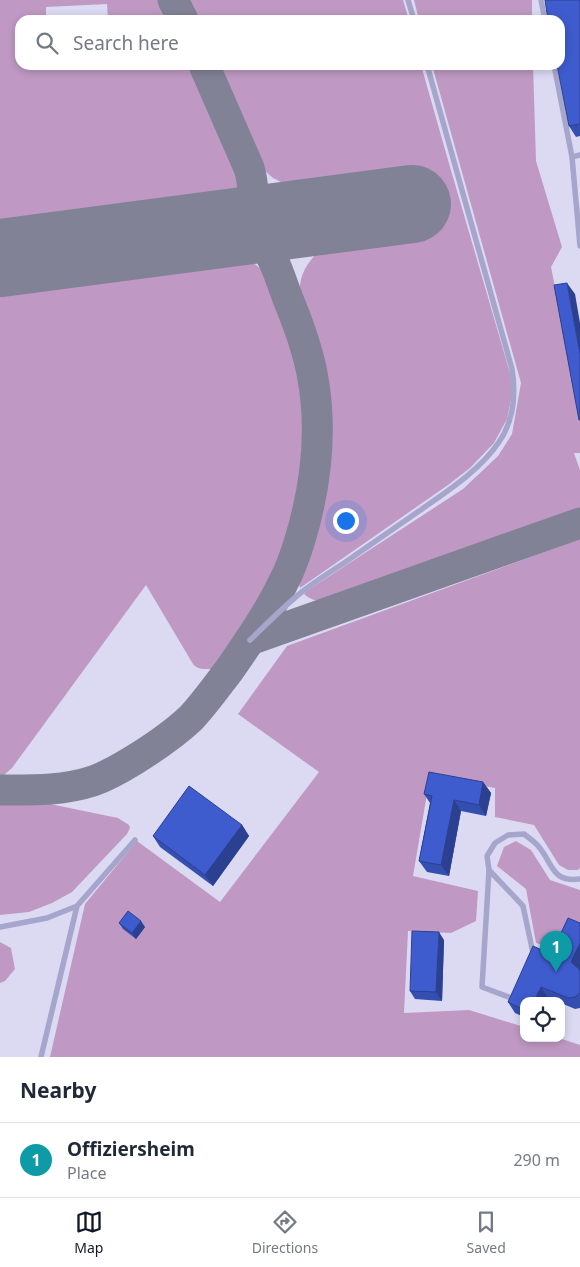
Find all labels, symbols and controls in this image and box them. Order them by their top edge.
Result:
search box [15,15,565,70]
icon: search [33,29,61,57]
text: Search here [73,30,179,56]
your location [333,508,359,534]
pin: 1 [540,931,572,972]
map controls [520,997,565,1042]
button: locate [520,997,565,1042]
text: Nearby [20,1076,96,1104]
text: Offiziersheim [67,1136,195,1162]
text: 1 [31,1149,41,1171]
text: 290 m [513,1149,560,1171]
text: Place [67,1162,107,1184]
tab: Map [74,1208,103,1257]
tab: Directions [252,1208,318,1257]
tab: Saved [467,1208,506,1257]

